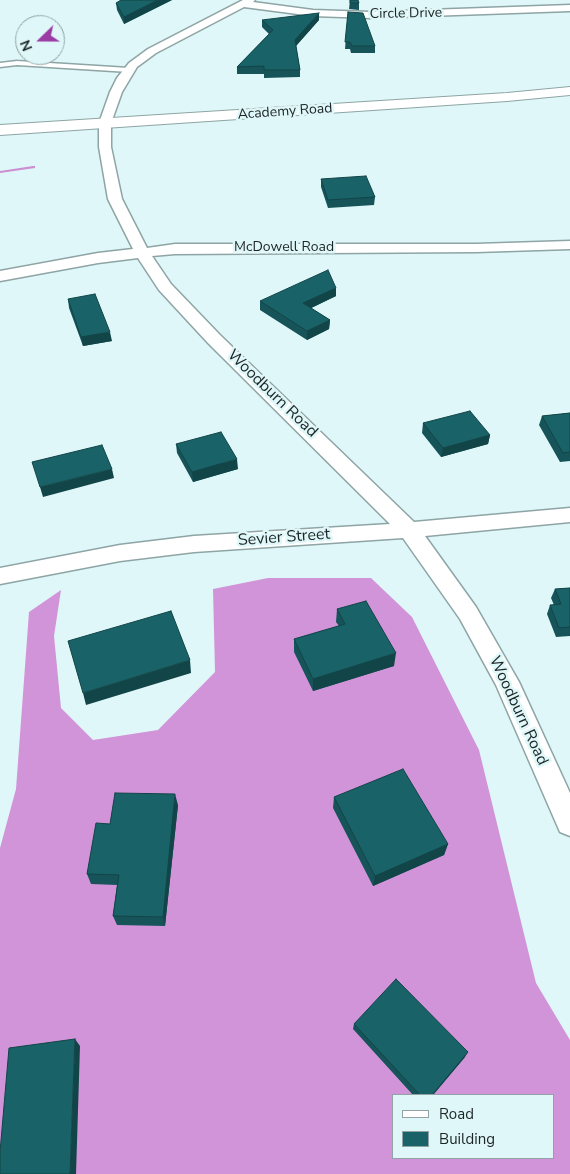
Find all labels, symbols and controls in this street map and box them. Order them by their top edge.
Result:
street label: Circle Drive [370,5,442,23]
north arrow [15,15,65,65]
text: N [16,37,37,54]
street label: Academy Road [237,100,333,124]
street label: McDowell Road [234,240,334,256]
street label: Woodburn Road [223,346,321,442]
street label: Sevier Street [237,525,331,551]
street label: Woodburn Road [484,653,552,769]
legend [392,1094,555,1159]
text: Road [439,1104,474,1124]
text: Building [439,1129,495,1149]

